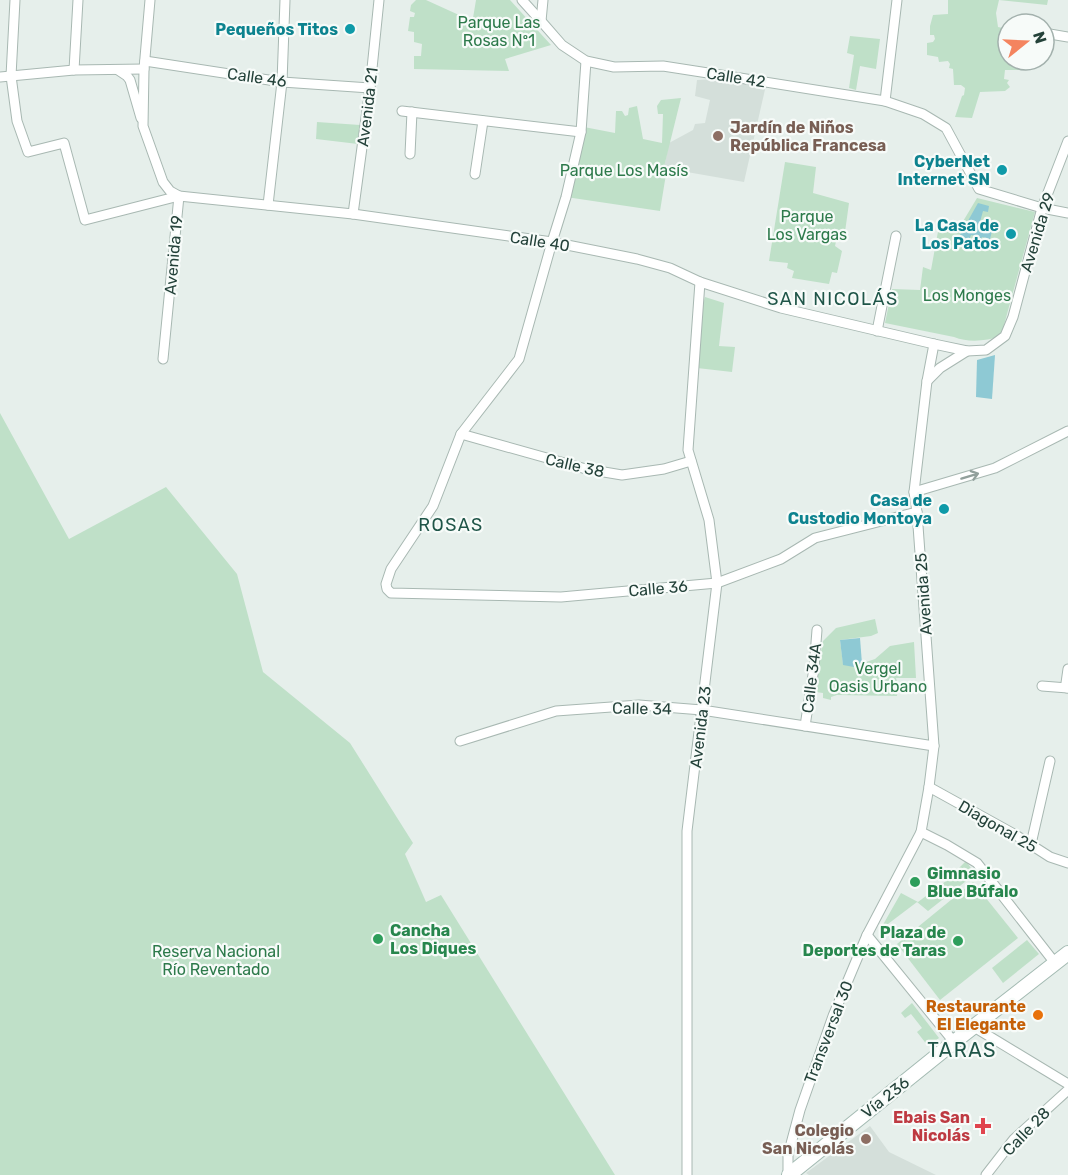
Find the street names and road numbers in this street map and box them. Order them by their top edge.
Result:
street label: Calle 42 [705,63,767,92]
street label: Calle 46 [226,64,288,91]
street label: Avenida 21 [353,66,382,148]
street label: Avenida 29 [1016,190,1059,274]
street label: Avenida 19 [161,214,186,296]
street label: Calle 40 [509,227,571,256]
street label: Calle 38 [544,449,606,481]
street label: Avenida 25 [911,552,936,636]
street label: Calle 36 [628,576,689,601]
street label: Calle 34A [798,642,825,714]
street label: Avenida 23 [686,685,715,769]
street label: Calle 34 [612,698,672,719]
street label: Diagonal 25 [955,796,1040,857]
street label: Transversal 30 [800,978,857,1086]
street label: Vía 236 [858,1073,913,1122]
street label: Calle 28 [999,1103,1054,1159]

